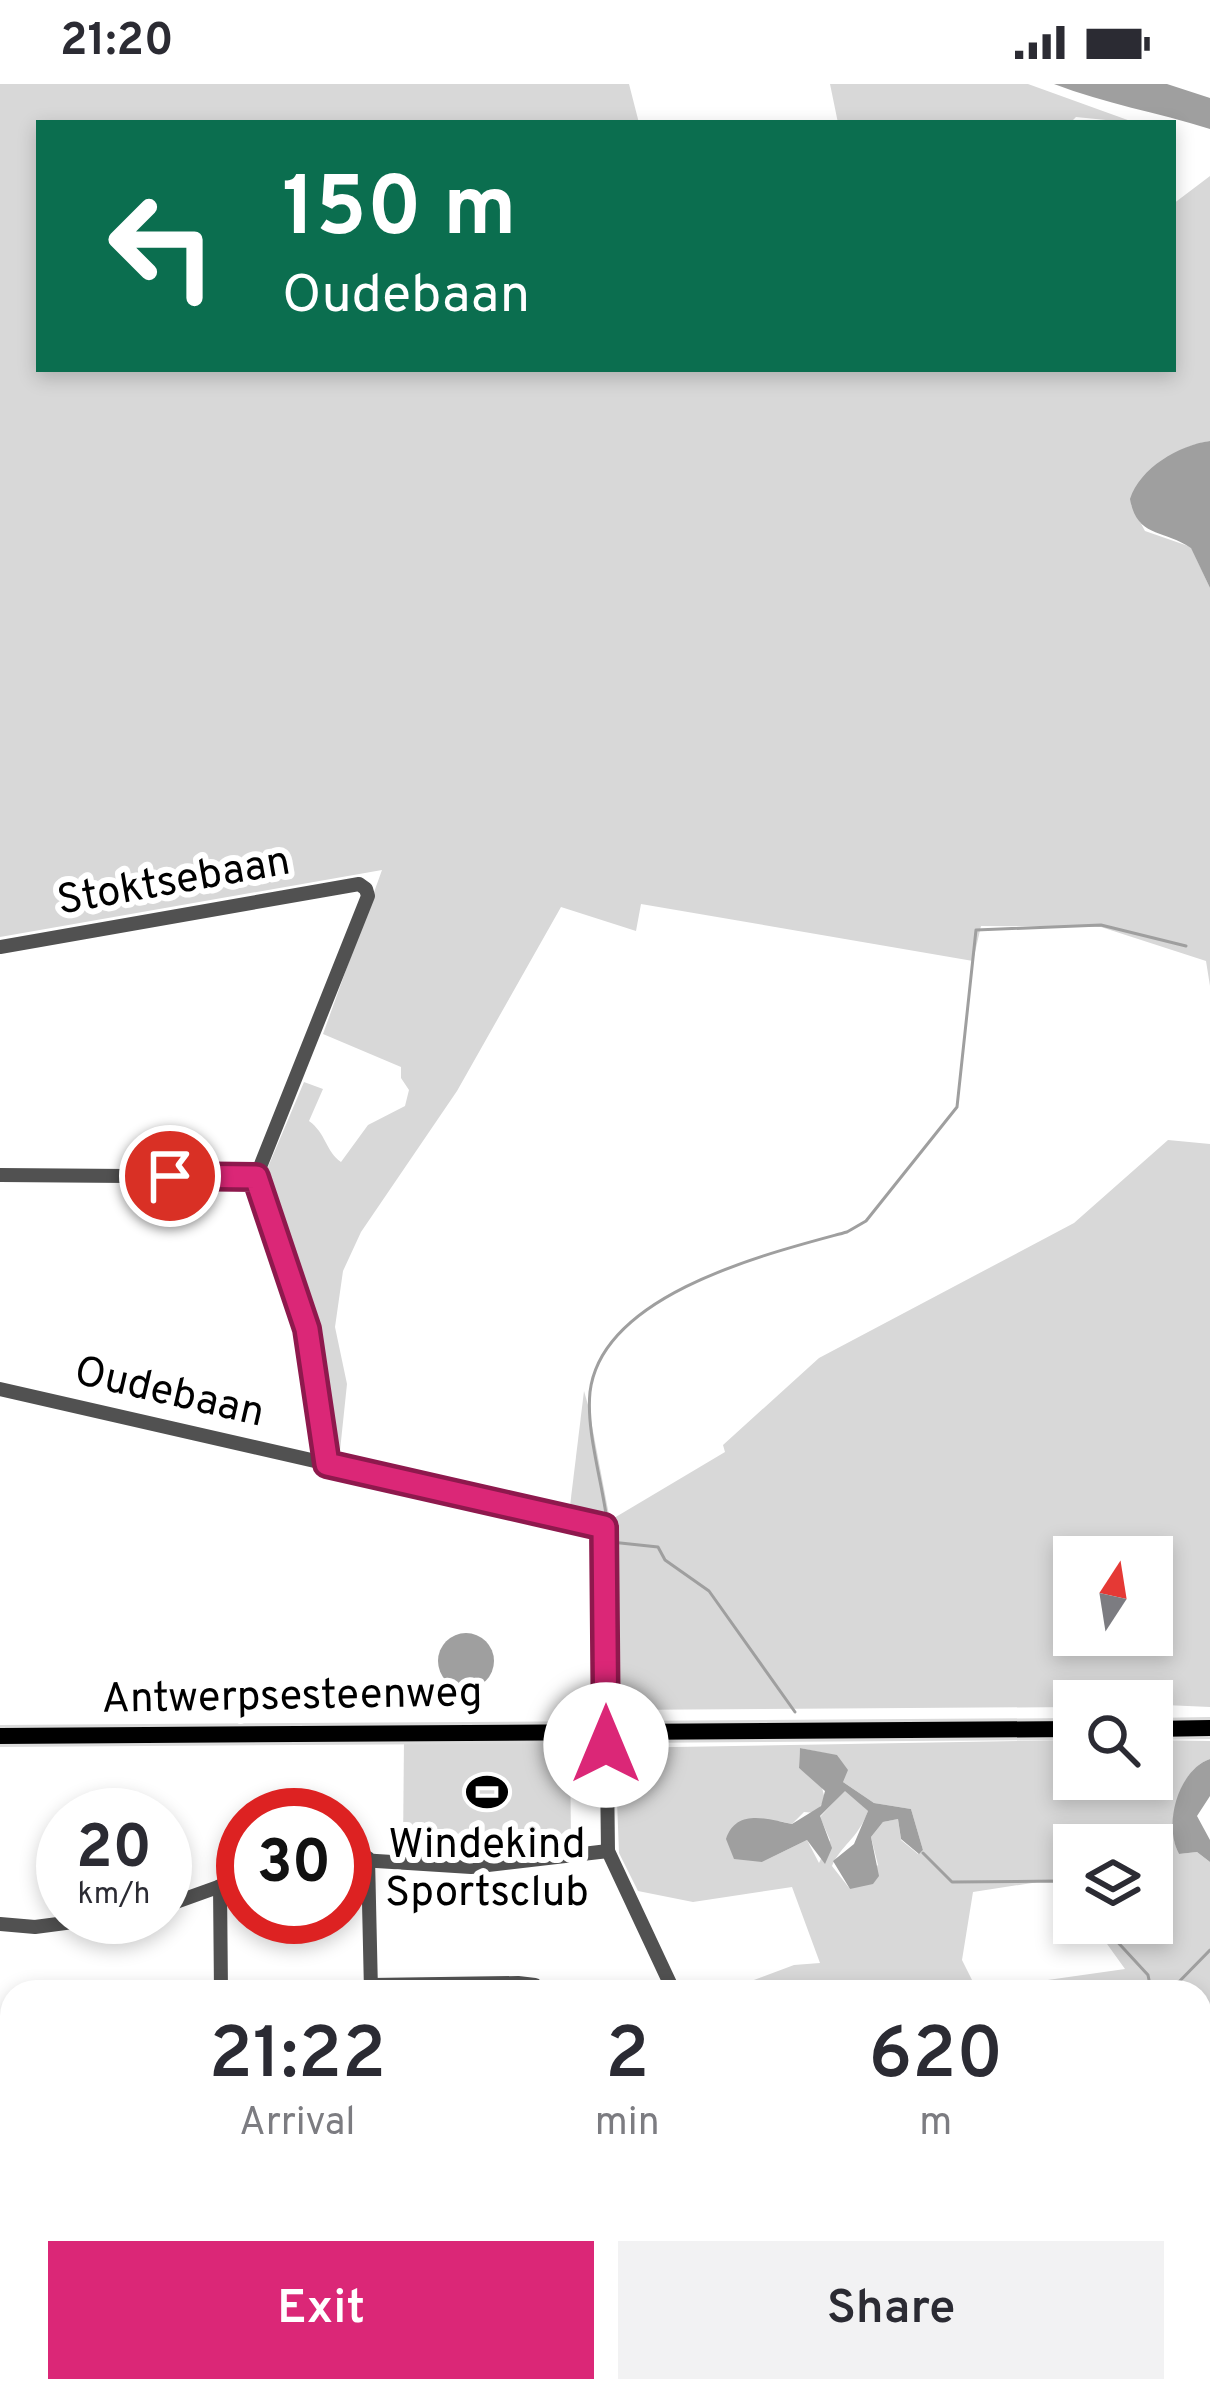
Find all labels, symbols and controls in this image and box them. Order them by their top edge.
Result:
text: 21:20 [60,14,174,71]
text: 150 m [282,159,517,265]
icon: left [84,168,240,324]
text: Oudebaan [282,263,530,332]
street label: Stoktsebaan [53,836,295,930]
pin [119,1125,221,1227]
icon: arrive [137,1143,203,1209]
street label: Oudebaan [69,1346,269,1442]
north arrow [1053,1536,1173,1656]
map controls [1053,1536,1173,1944]
street label: Antwerpsesteenweg [101,1668,483,1728]
button: search [1053,1680,1173,1800]
position arrow [543,1682,669,1808]
sports icon: Windekind Sportsclub [464,1769,510,1815]
speed limit sign: 30 [216,1788,372,1944]
text: 20 [76,1813,152,1889]
place label: Windekind Sportsclub [385,1820,589,1921]
button: layers [1053,1824,1173,1944]
text: km/h [78,1877,150,1914]
text: 21:22 [209,2012,386,2104]
text: 2 [605,2012,649,2104]
text: 620 [868,2012,1003,2104]
text: Arrival [239,2100,356,2149]
text: min [595,2100,660,2149]
text: m [919,2100,952,2149]
button: Exit [48,2241,594,2379]
button: Share [618,2241,1164,2379]

